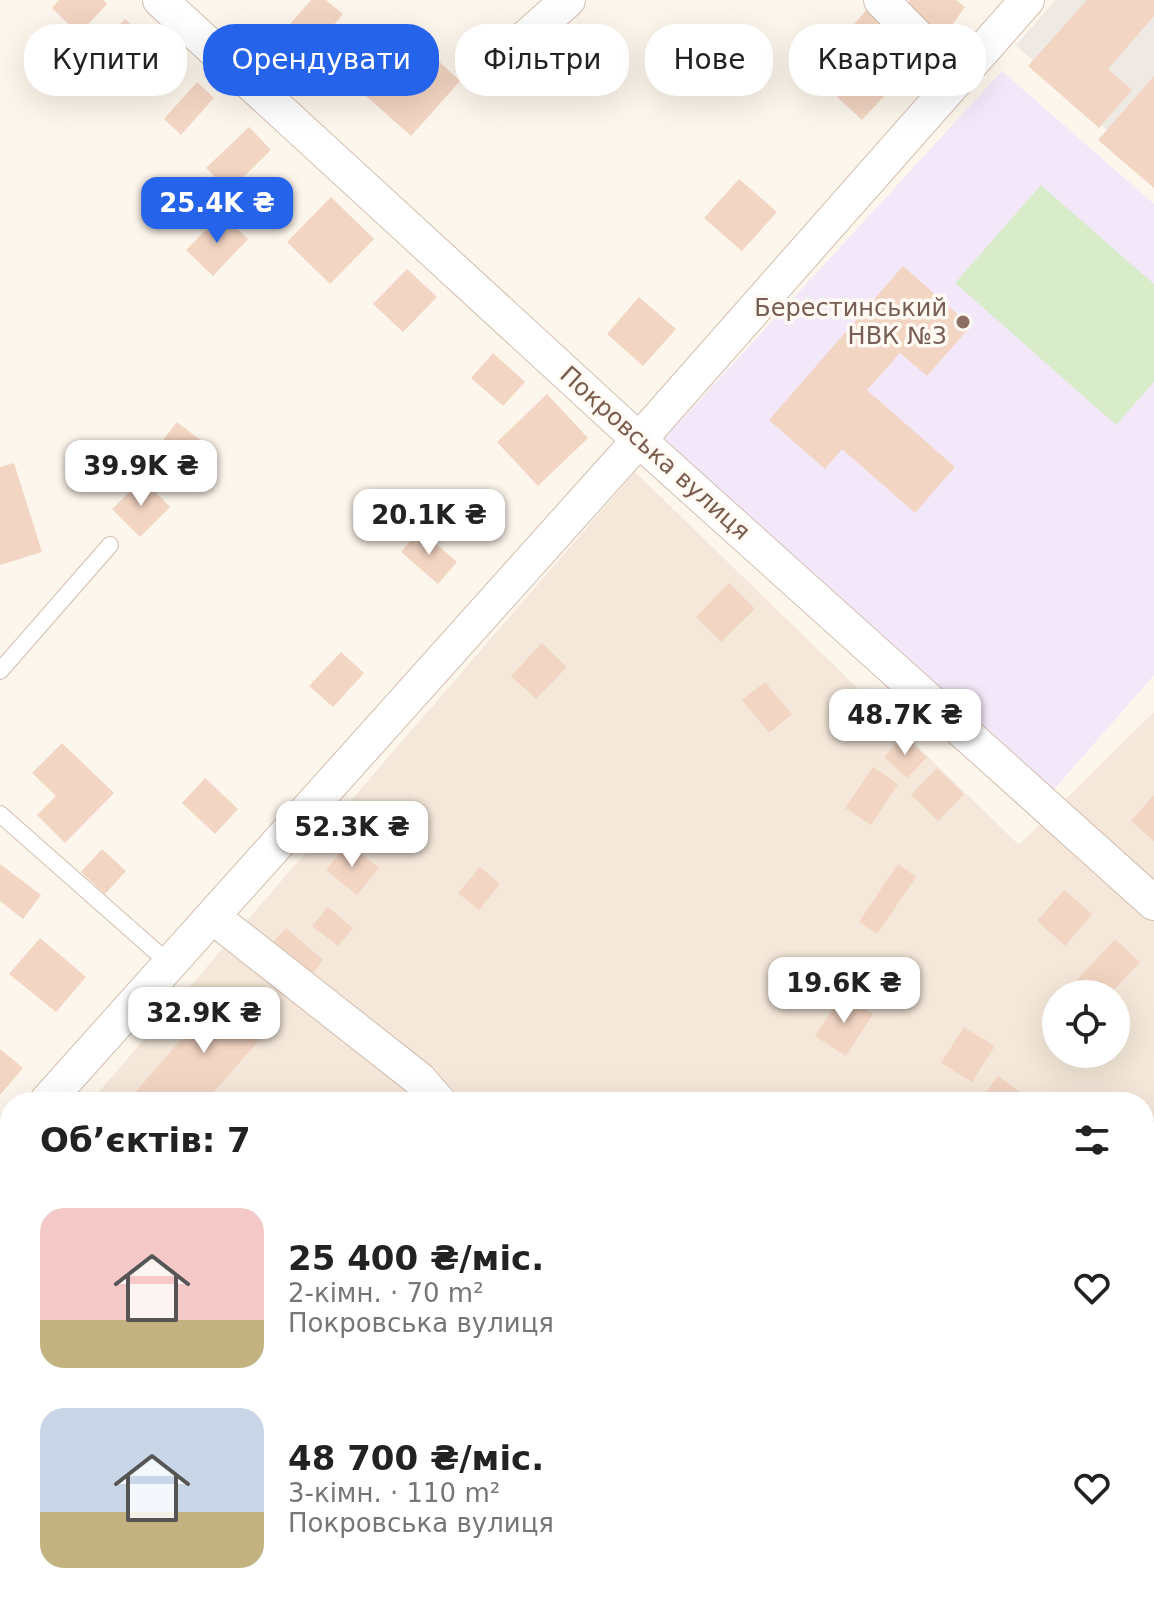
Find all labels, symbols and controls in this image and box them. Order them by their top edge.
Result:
chip: Купити [24,24,187,96]
chip: Орендувати [203,24,439,96]
chip: Фільтри [455,24,629,96]
chip: Нове [645,24,773,96]
chip: Квартира [789,24,986,96]
pin: 25.4K ₴ [143,177,291,245]
text: 25.4K ₴ [159,188,275,218]
place label: Берестинський НВК №3 [754,294,947,350]
marker: Берестинський НВК №3 [954,313,972,331]
street label: Покровська вулиця [554,360,756,546]
pin: 39.9K ₴ [67,440,215,508]
text: 39.9K ₴ [83,451,199,481]
pin: 20.1K ₴ [355,489,503,557]
text: 20.1K ₴ [371,500,487,530]
pin: 48.7K ₴ [831,689,979,757]
text: 48.7K ₴ [847,700,963,730]
pin: 52.3K ₴ [278,801,426,869]
text: 52.3K ₴ [294,812,410,842]
pin: 19.6K ₴ [770,957,918,1025]
text: 19.6K ₴ [786,968,902,998]
map controls [1042,980,1130,1068]
button: locate [1042,980,1130,1068]
pin: 32.9K ₴ [130,987,278,1055]
text: 32.9K ₴ [146,998,262,1028]
icon: filters [1070,1118,1114,1162]
text: Об’єктів: 7 [40,1120,251,1160]
text: 25 400 ₴/міс. [288,1238,544,1278]
icon: home [104,1240,200,1336]
icon: heart [1070,1266,1114,1310]
text: 2-кімн. · 70 m² [288,1278,484,1308]
text: Покровська вулиця [288,1308,554,1338]
text: 48 700 ₴/міс. [288,1438,544,1478]
icon: home [104,1440,200,1536]
icon: heart [1070,1466,1114,1510]
text: 3-кімн. · 110 m² [288,1478,500,1508]
text: Покровська вулиця [288,1508,554,1538]

